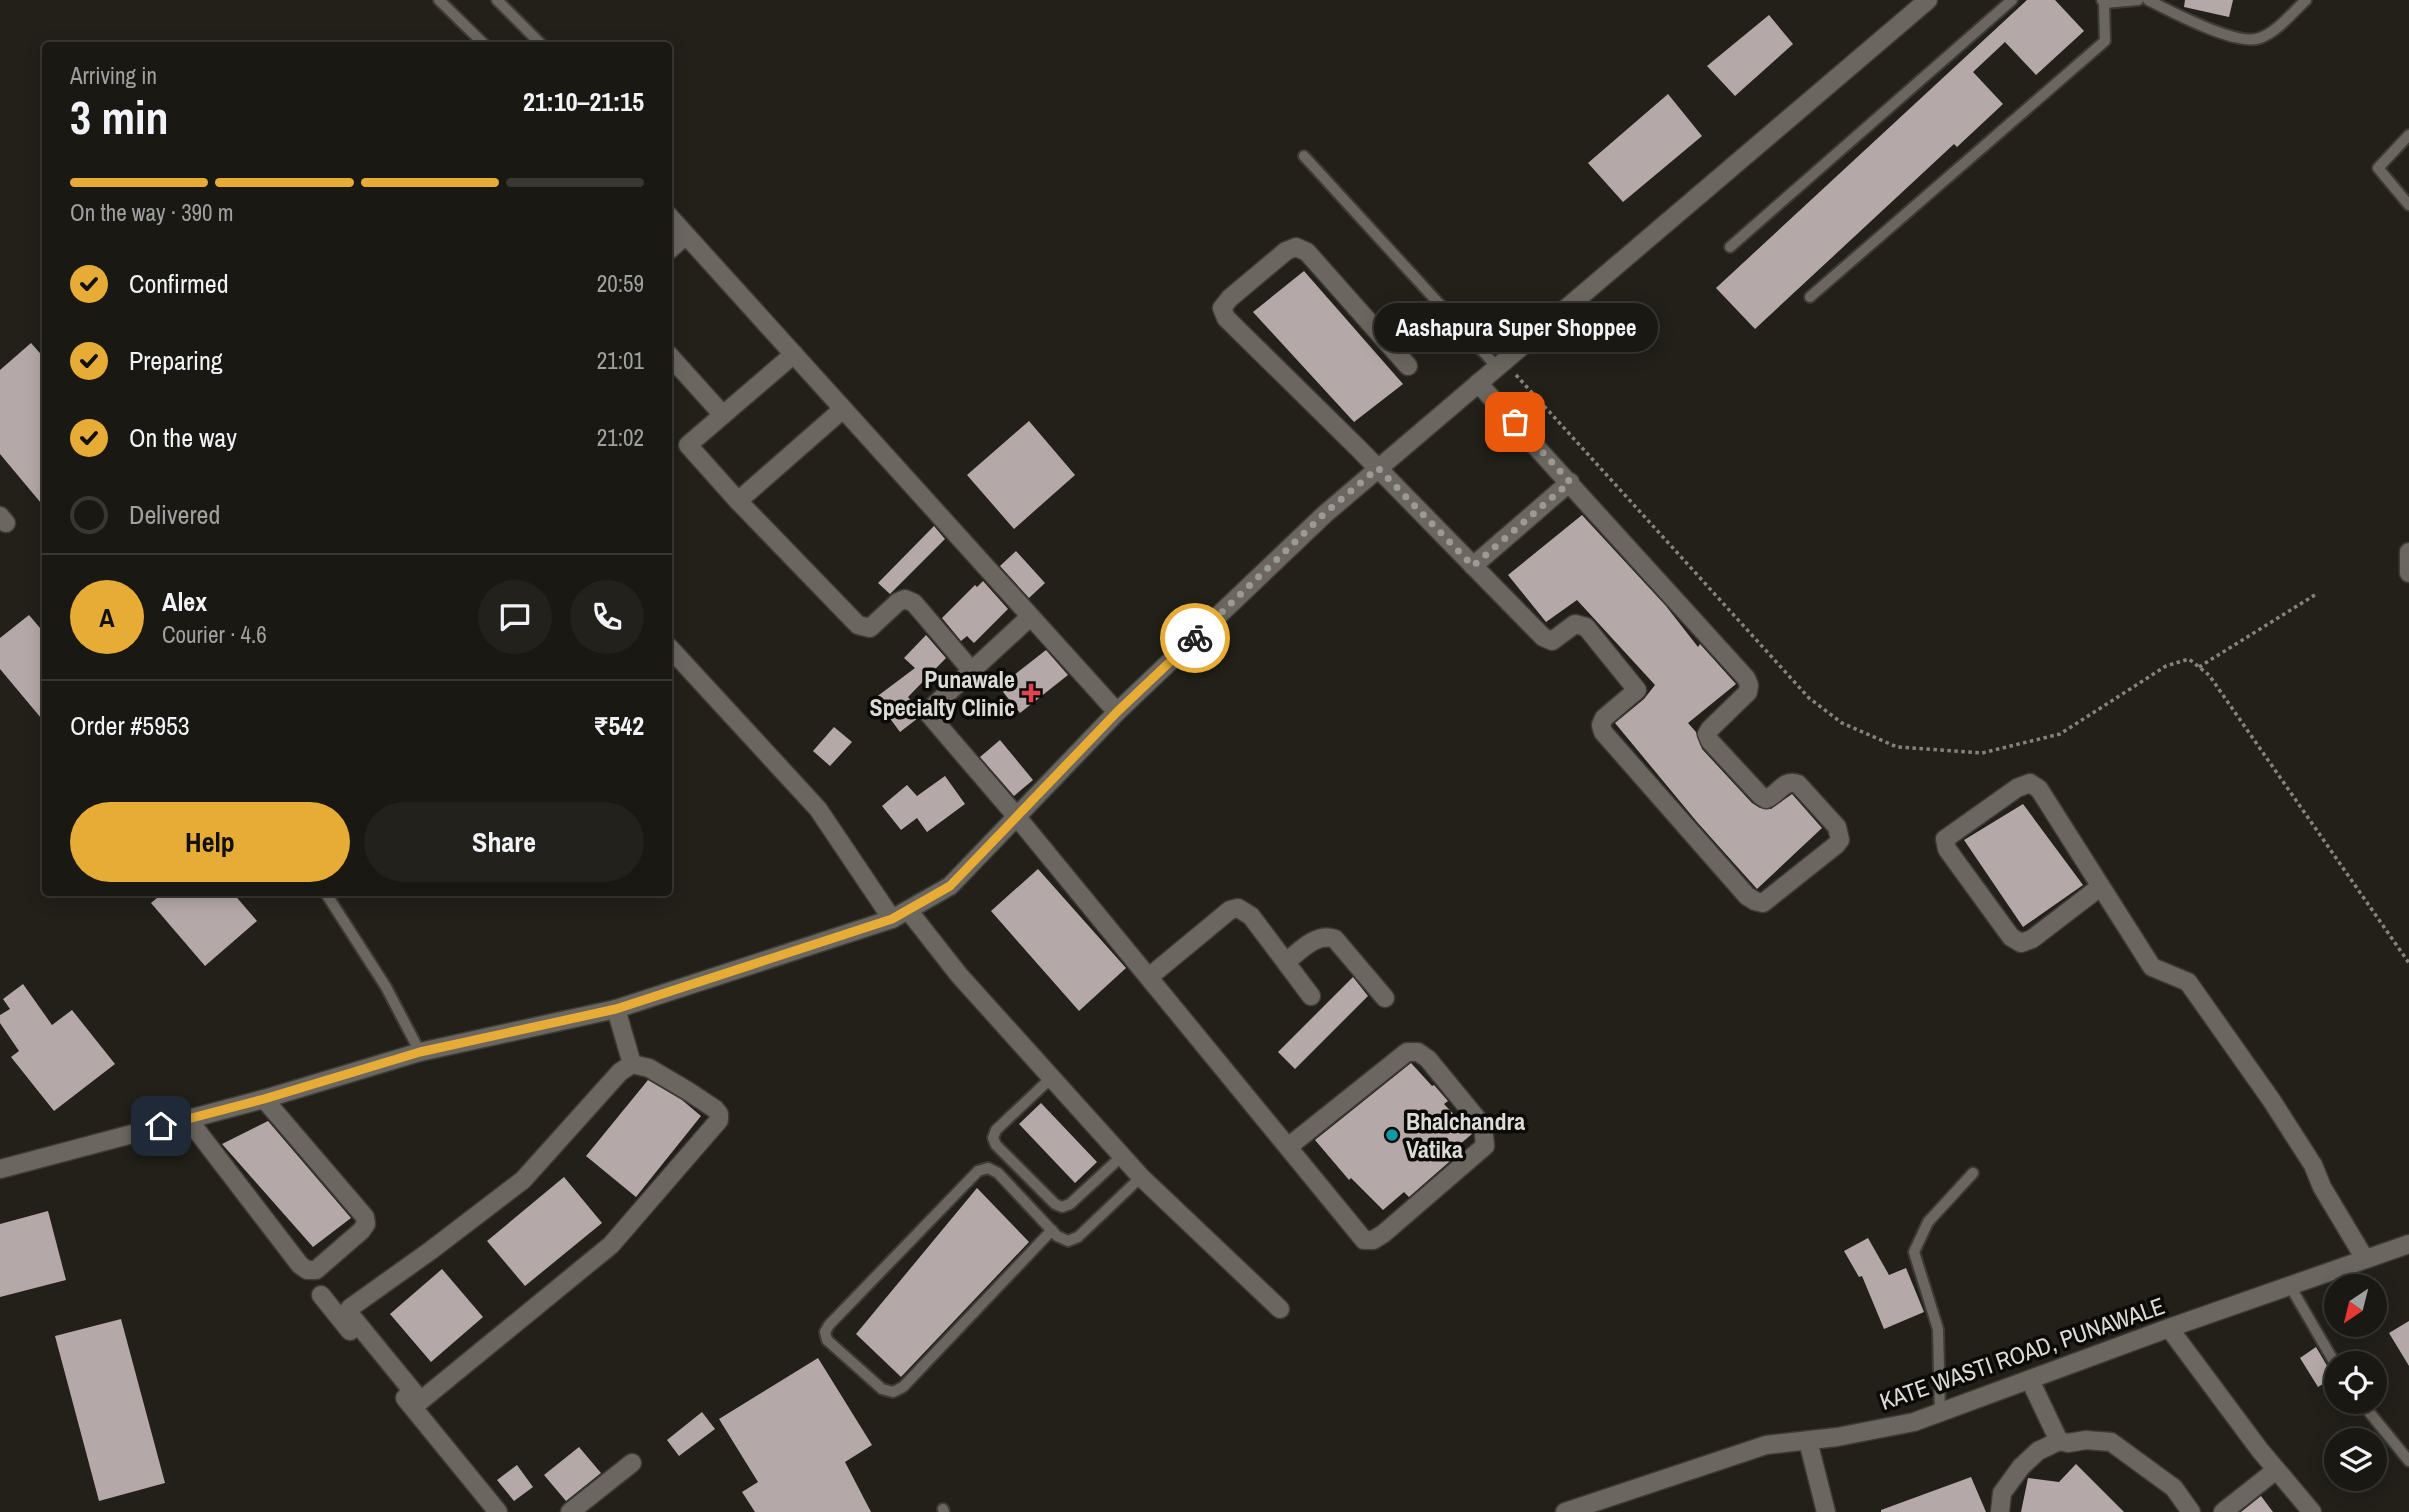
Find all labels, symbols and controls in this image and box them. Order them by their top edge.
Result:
text: Arriving in [70,60,157,91]
text: 21:10–21:15 [523,84,644,119]
text: 3 min [70,86,169,148]
text: On the way · 390 m [70,197,234,228]
icon: check [70,265,108,303]
text: Confirmed [129,266,229,301]
text: 20:59 [597,268,644,299]
callout: Aashapura Super Shoppee [1373,303,1657,352]
text: Aashapura Super Shoppee [1395,312,1637,343]
icon: check [70,342,108,380]
text: Preparing [129,343,223,378]
text: 21:01 [597,345,644,376]
pin [1485,392,1545,452]
icon: bag [1496,403,1534,441]
icon: check [70,419,108,457]
text: On the way [129,420,237,455]
text: 21:02 [597,422,644,453]
text: Delivered [129,497,220,532]
button: chat [478,580,552,654]
button: phone [570,580,644,654]
text: Alex [162,584,207,619]
text: A [99,600,115,635]
courier [1160,603,1230,673]
text: Courier · 4.6 [162,619,267,650]
icon: bike [1176,619,1214,657]
place label: Punawale Specialty Clinic [870,663,1015,723]
marker: Punawale Specialty Clinic [1021,683,1041,703]
text: Order #5953 [70,708,190,743]
text: ₹542 [593,708,644,743]
button: Help [70,802,350,882]
button: Share [364,802,644,882]
pin [131,1096,191,1156]
place label: Bhalchandra Vatika [1406,1105,1525,1165]
icon: home [142,1107,180,1145]
marker: Bhalchandra Vatika [1384,1127,1400,1143]
north arrow [2324,1274,2387,1337]
map controls [2324,1274,2387,1491]
street label: KATE WASTI ROAD, PUNAWALE [1875,1289,2169,1417]
button: locate [2324,1351,2387,1414]
button: layers [2324,1428,2387,1491]

